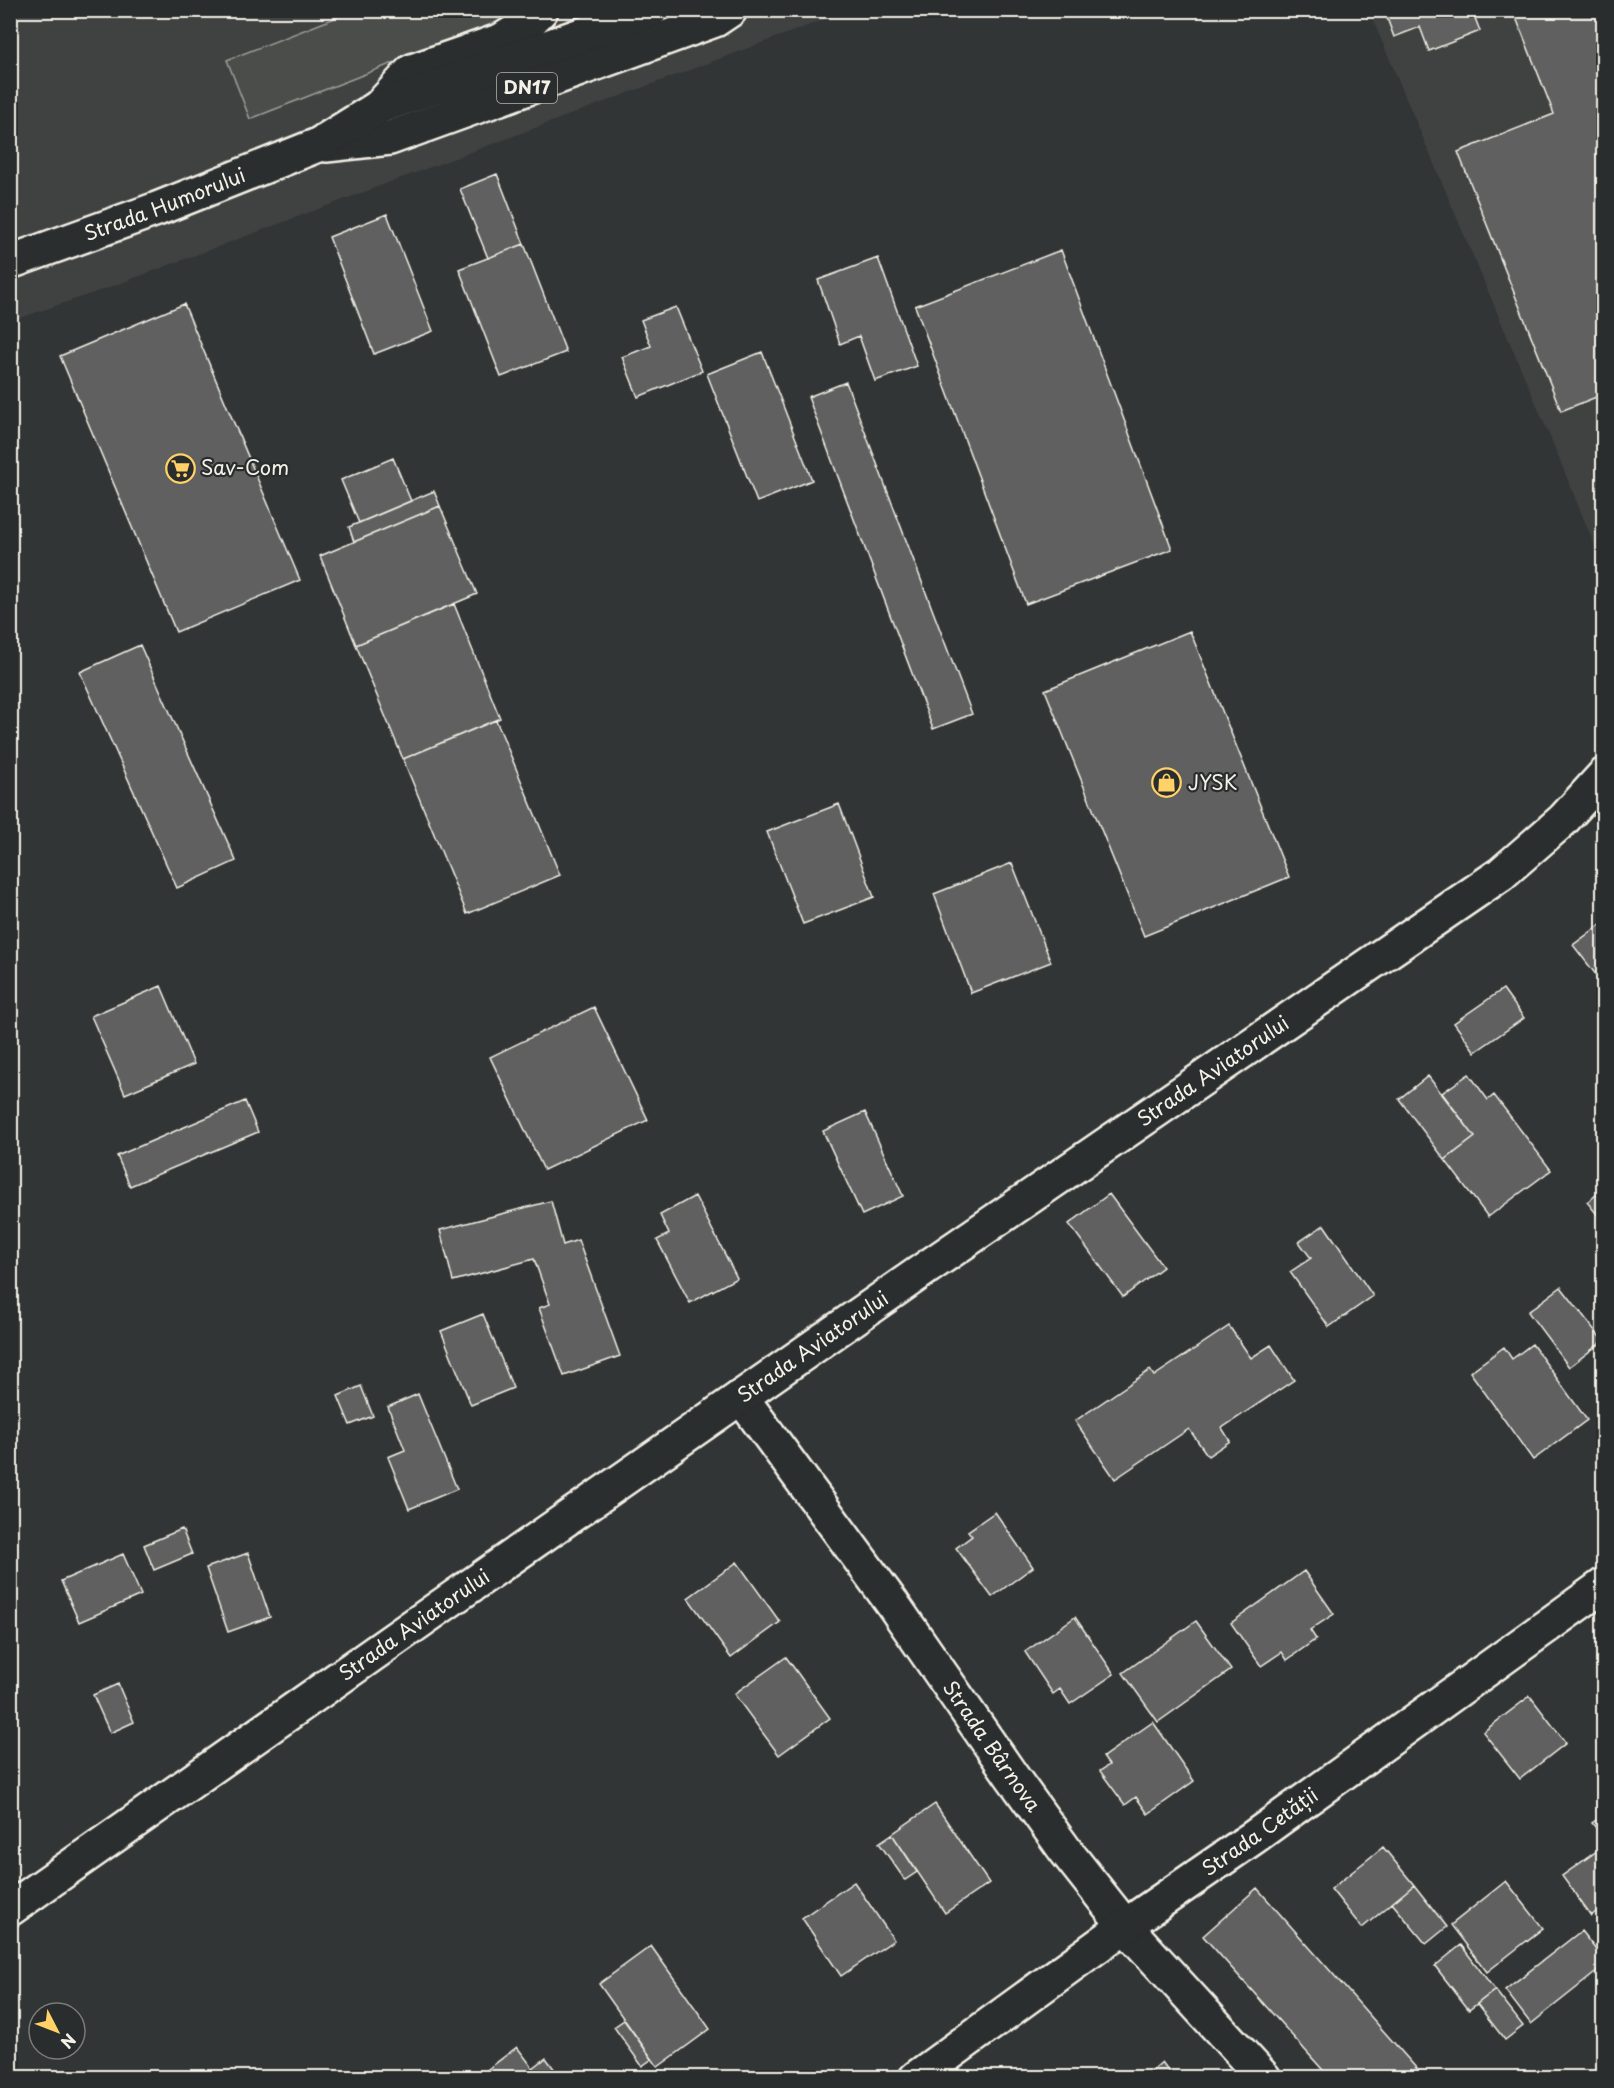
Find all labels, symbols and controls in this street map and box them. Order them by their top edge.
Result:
road number: DN17 [497,73,557,103]
street label: Strada Humorului [79,159,250,248]
supermarket icon: Sav-Com [164,452,196,484]
place label: Sav-Com [201,452,289,482]
shop icon: JYSK [1151,767,1183,799]
place label: JYSK [1188,767,1237,797]
street label: Strada Aviatorului [1130,1008,1295,1133]
street label: Strada Aviatorului [731,1283,894,1410]
street label: Strada Aviatorului [332,1561,495,1688]
street label: Strada Bârnova [936,1674,1049,1818]
street label: Strada Cetății [1195,1780,1324,1883]
north arrow [27,2001,87,2061]
text: N [56,2029,82,2054]

